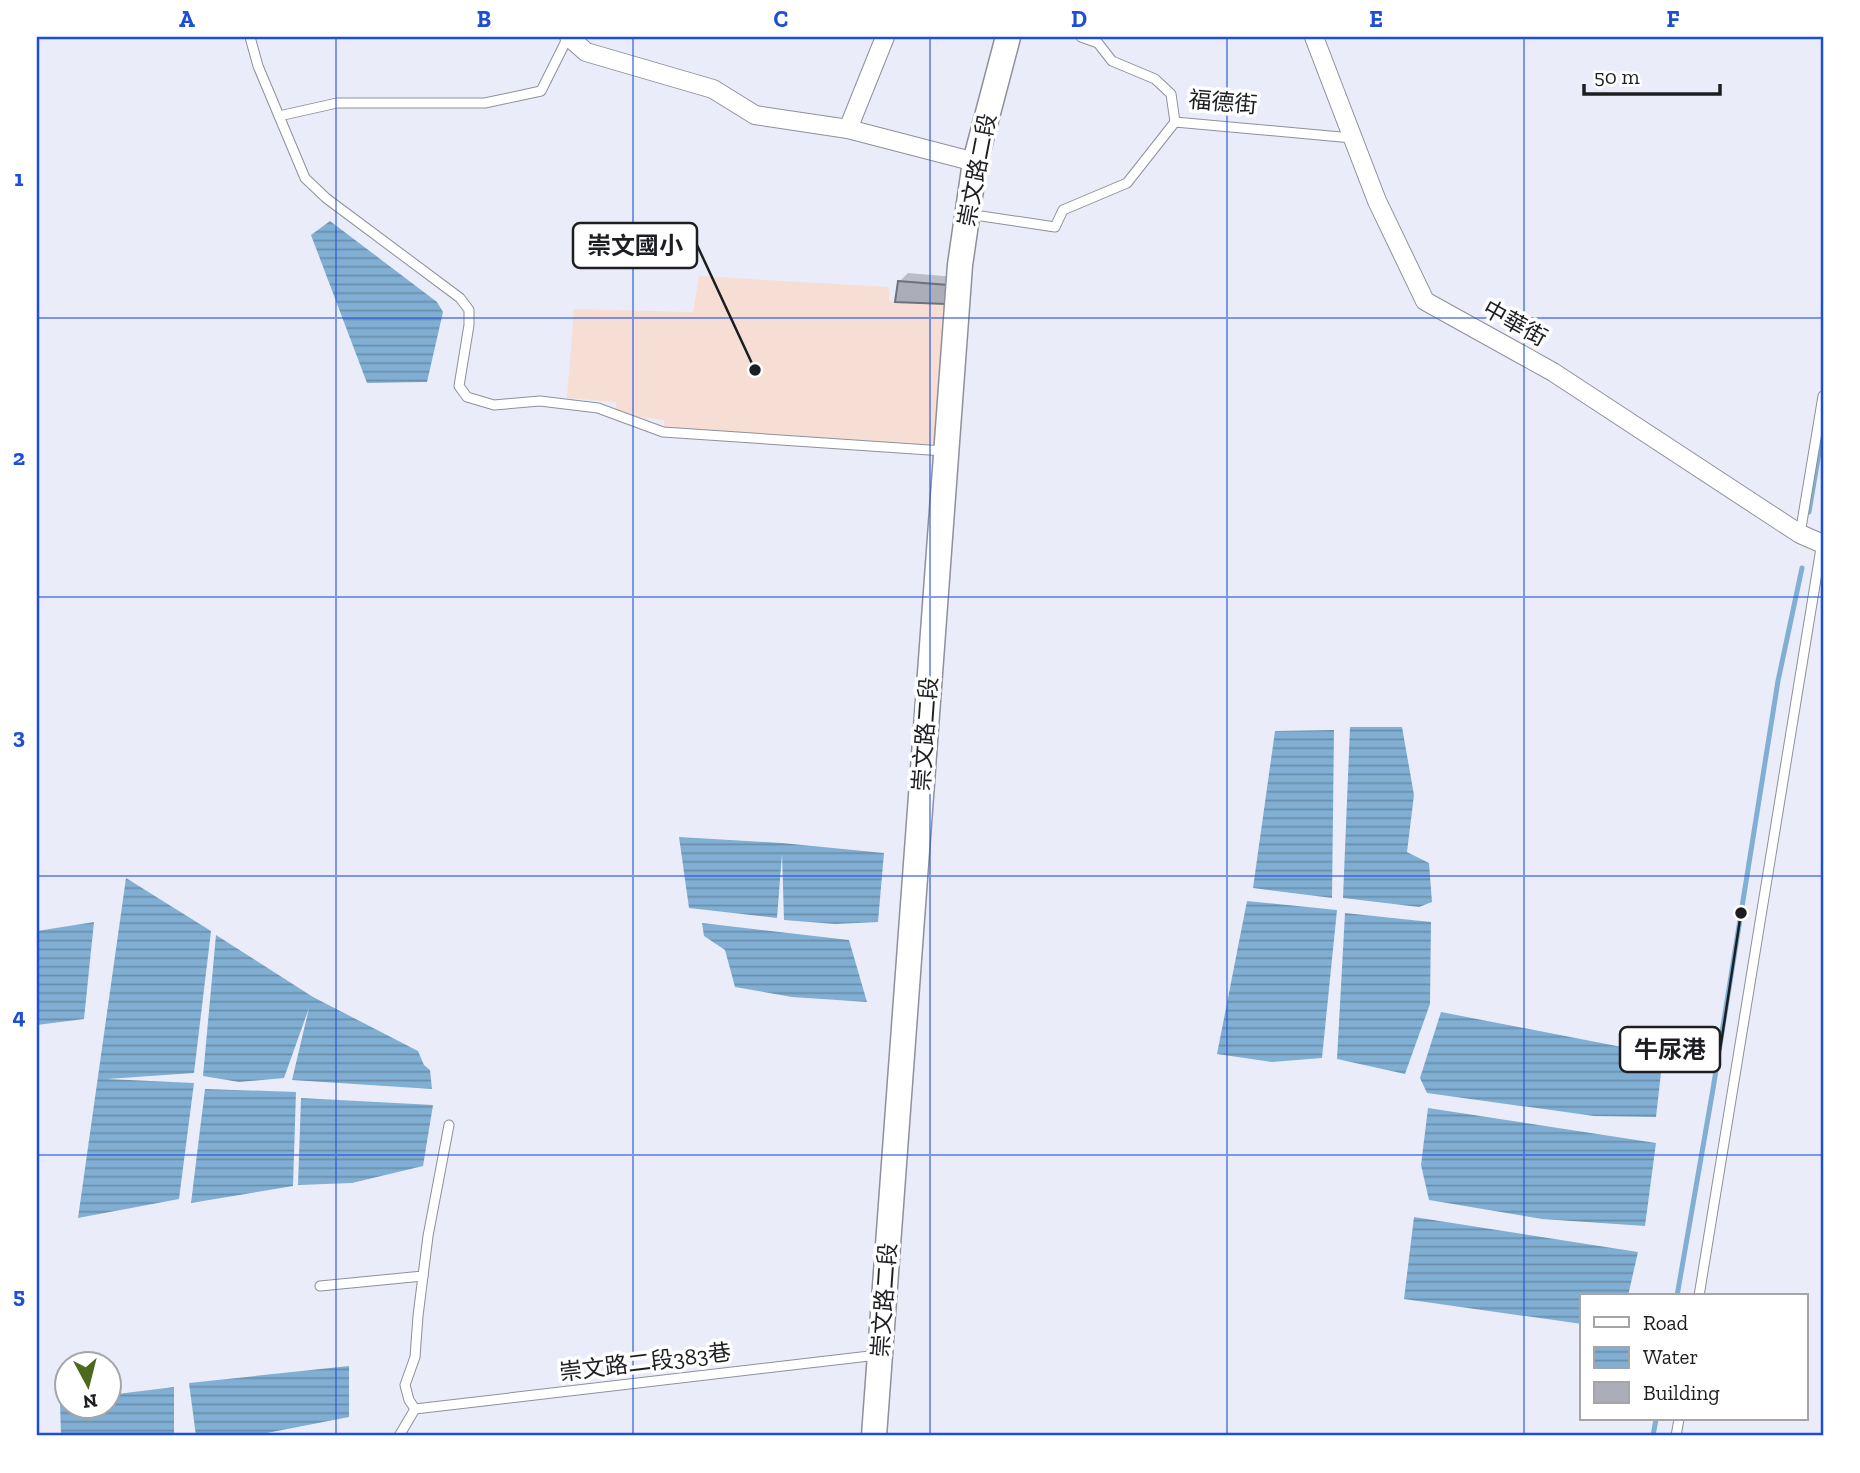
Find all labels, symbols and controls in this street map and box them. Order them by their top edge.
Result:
text: A [179,5,195,33]
text: B [477,5,491,33]
text: C [774,5,788,33]
text: D [1071,5,1087,33]
text: E [1369,5,1383,33]
text: F [1666,5,1680,33]
scale bar [1584,52,1720,96]
text: 50 m [1594,64,1640,89]
street label: 福德街 [1187,85,1259,119]
street label: 崇文路二段 [952,111,1002,229]
text: 1 [14,164,24,192]
callout: 崇文國小 [573,223,697,268]
text: 崇文國小 [587,231,683,260]
street label: 中華街 [1478,294,1552,352]
text: 2 [13,443,25,471]
street label: 崇文路二段 [907,676,943,792]
text: 3 [13,722,25,750]
text: 4 [12,1002,26,1030]
callout: 牛尿港 [1620,1027,1720,1072]
text: 牛尿港 [1634,1035,1706,1064]
street label: 崇文路二段 [866,1242,902,1358]
text: 5 [13,1281,25,1309]
legend [1580,1294,1808,1420]
text: Road [1643,1310,1689,1335]
street label: 崇文路二段383巷 [558,1338,732,1386]
text: Water [1643,1344,1698,1369]
north arrow [52,1350,122,1420]
text: Building [1643,1380,1720,1405]
text: N [81,1389,99,1414]

